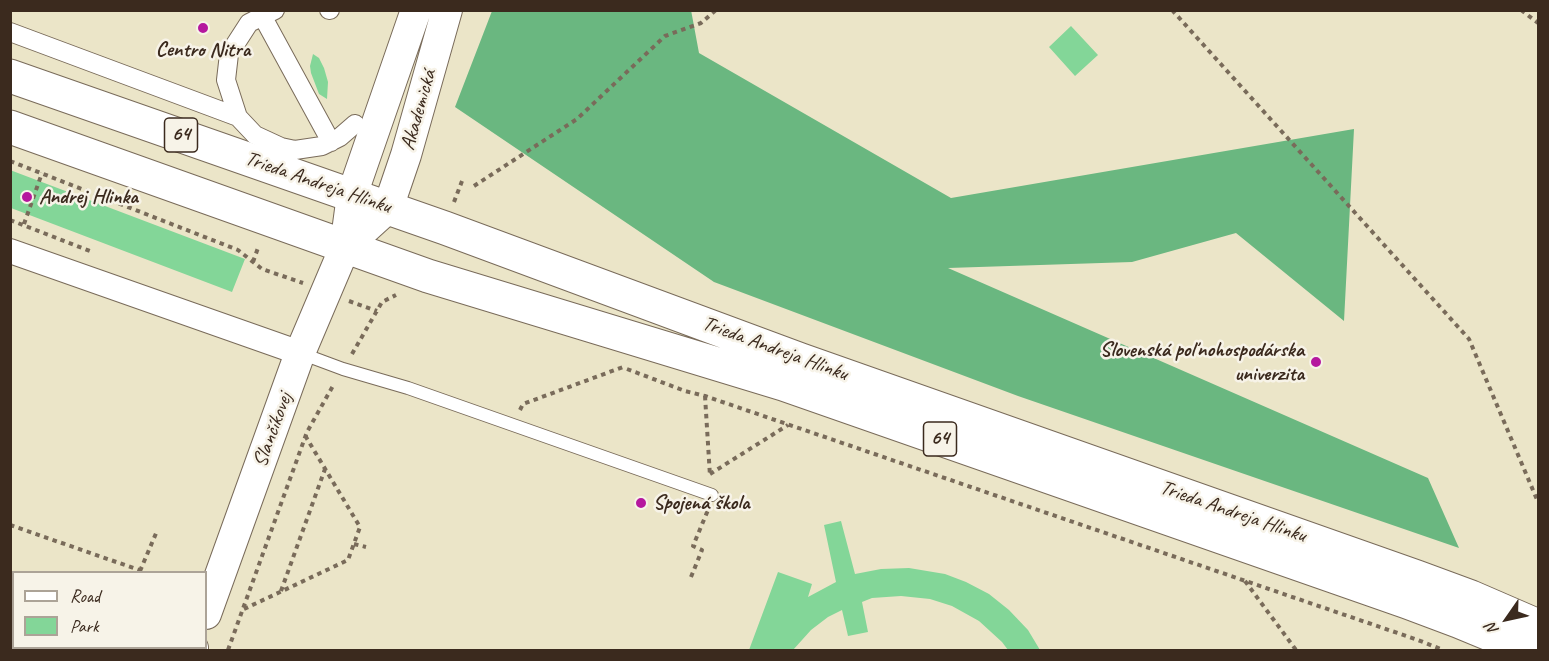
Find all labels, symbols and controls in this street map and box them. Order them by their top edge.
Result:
marker: Centro Nitra [196,21,210,35]
place label: Centro Nitra [156,37,250,63]
street label: Akademická [396,67,442,153]
road number: 64 [164,118,198,152]
street label: Trieda Andreja Hlinku [242,146,394,220]
place label: Andrej Hlinka [39,184,138,210]
marker: Andrej Hlinka [20,190,34,204]
street label: Trieda Andreja Hlinku [699,311,851,387]
place label: Slovenská poľnohospodárska univerzita [1100,337,1304,387]
marker: Slovenská poľnohospodárska univerzita [1309,355,1323,369]
street label: Slančíkovej [248,389,298,471]
road number: 64 [924,422,956,456]
street label: Trieda Andreja Hlinku [1157,475,1309,549]
place label: Spojená škola [653,490,749,516]
marker: Spojená škola [634,496,648,510]
legend [12,571,207,649]
text: Road [70,585,100,607]
north arrow [1477,589,1537,649]
text: Park [70,615,99,637]
text: N [1481,619,1503,639]

